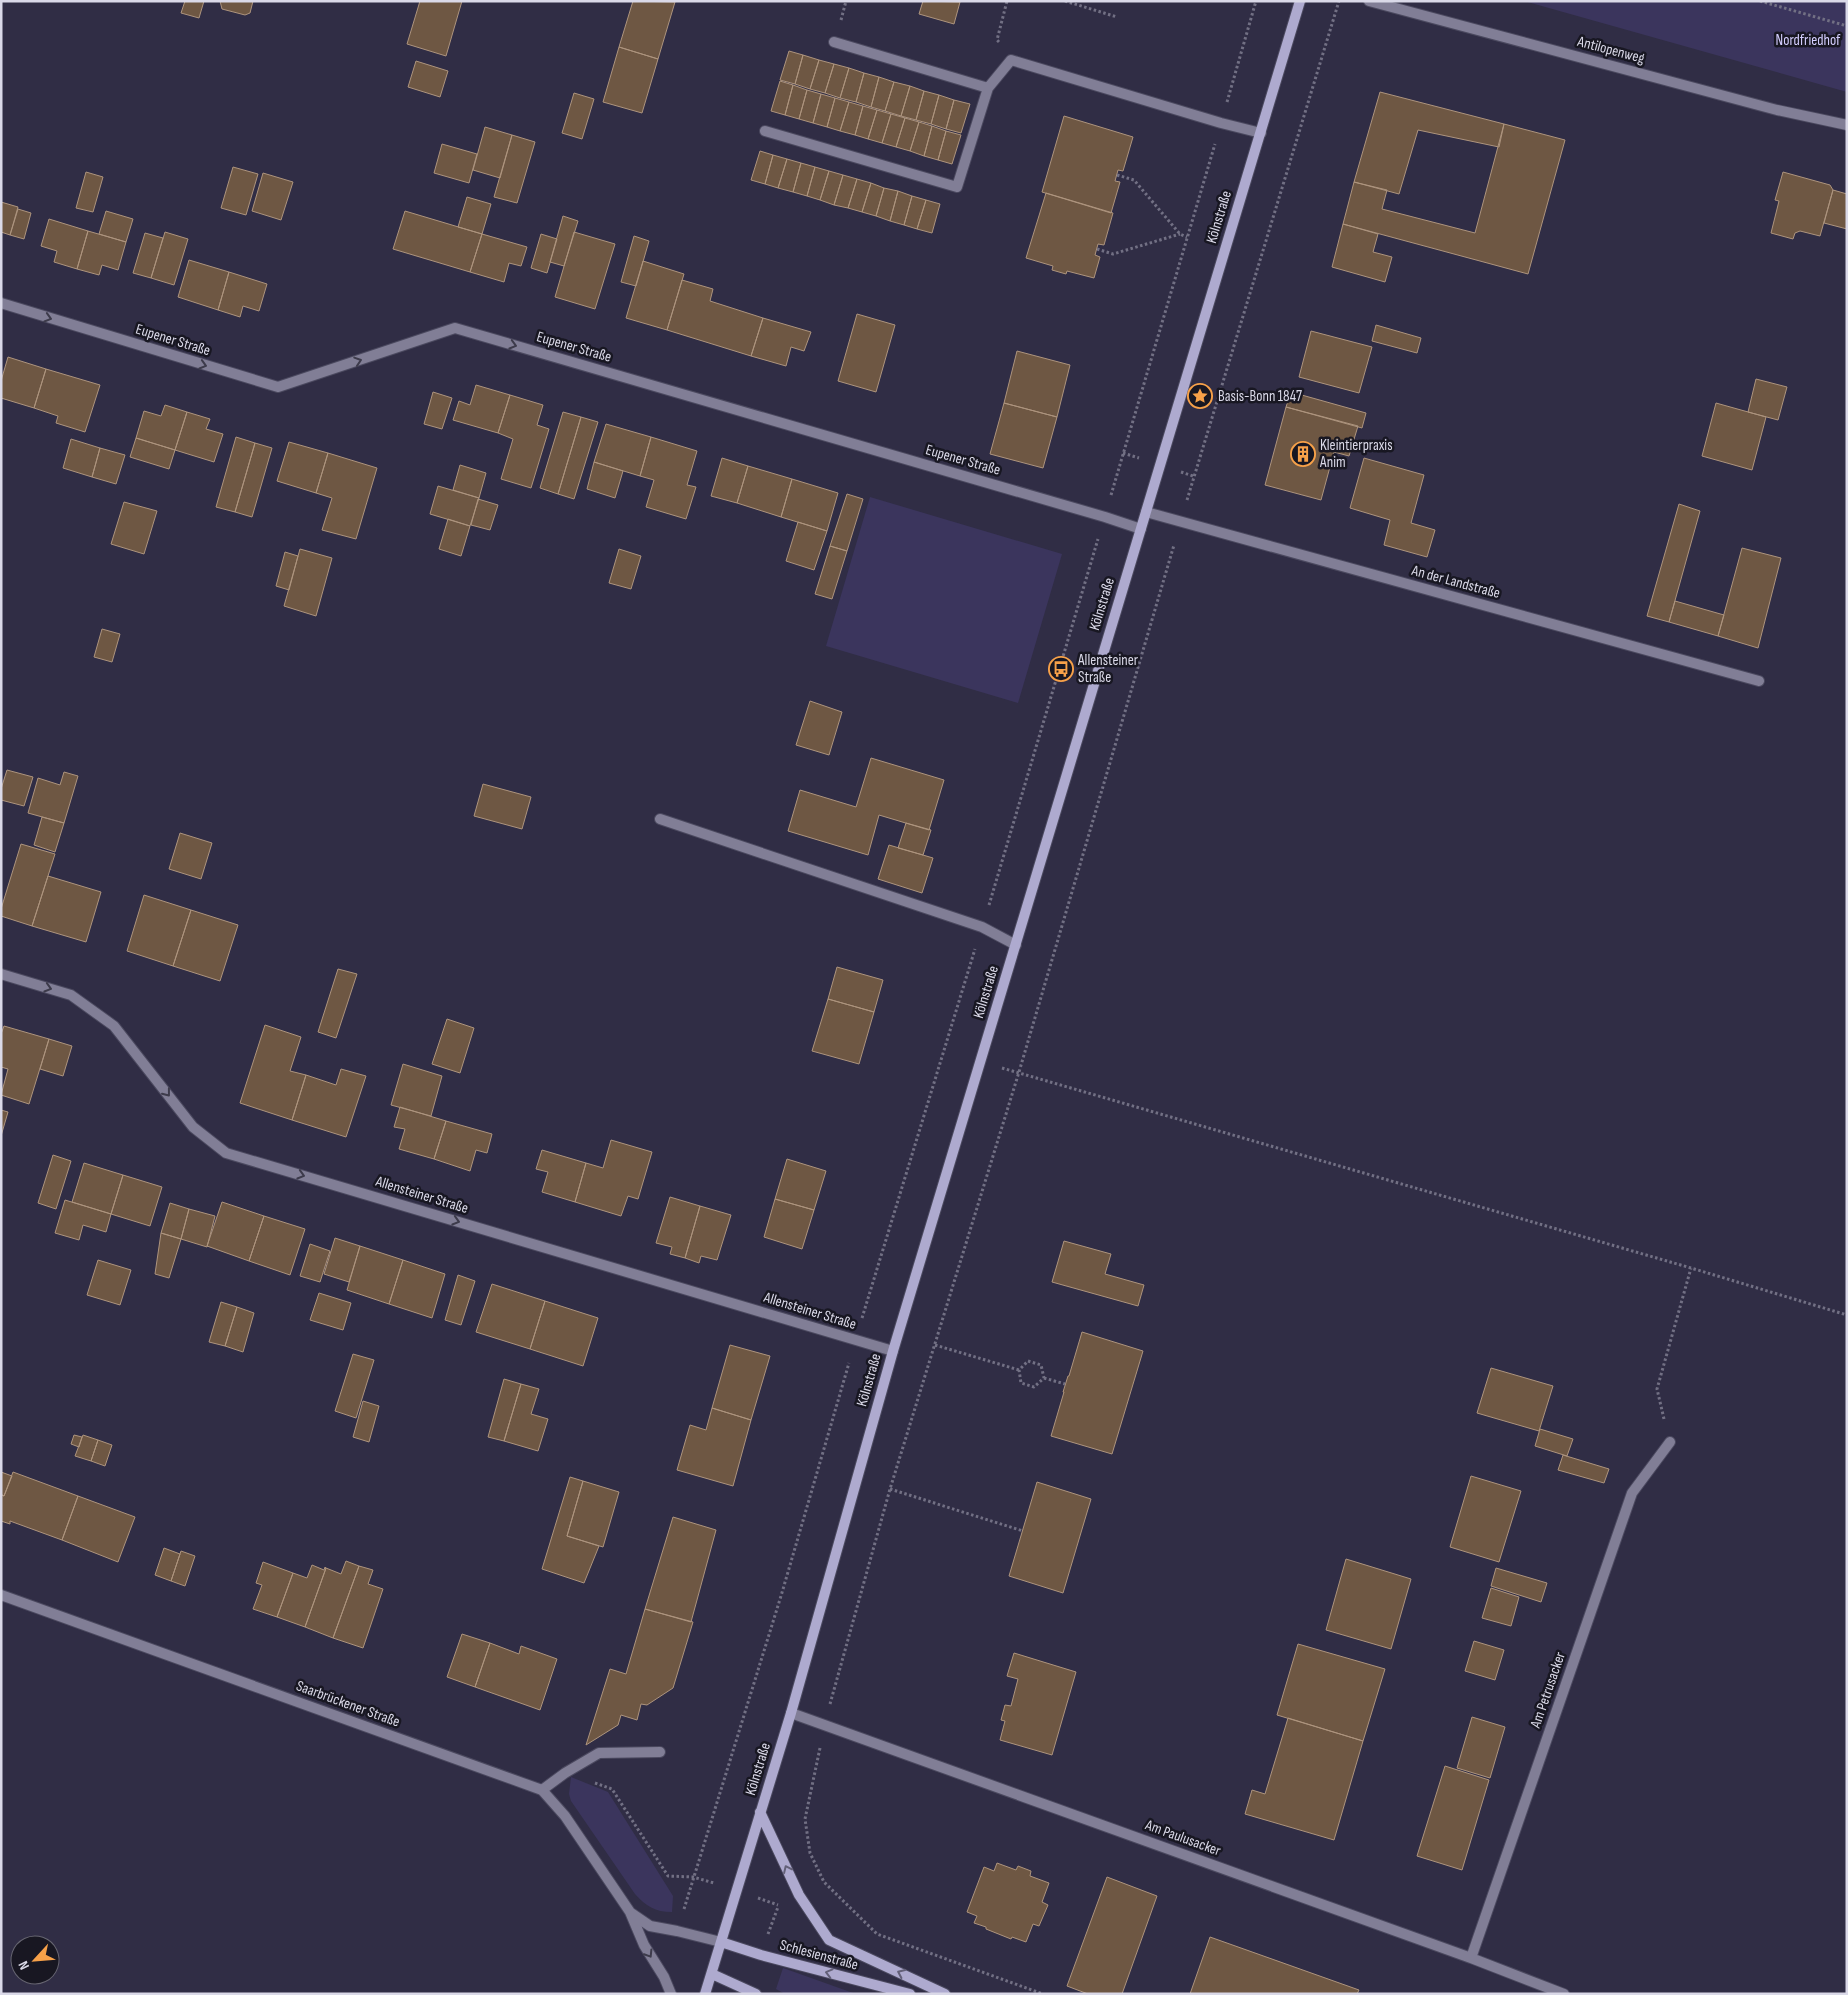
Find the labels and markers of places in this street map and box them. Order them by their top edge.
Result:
place icon: Basis-Bonn 1847 [1187,383,1213,409]
place label: Basis-Bonn 1847 [1218,387,1302,406]
place label: Kleintierpraxis Anim [1319,436,1393,472]
building icon: Kleintierpraxis Anim [1290,441,1316,467]
place label: Allensteiner Straße [1077,651,1139,687]
bus stop icon: Allensteiner Straße [1048,656,1074,682]

